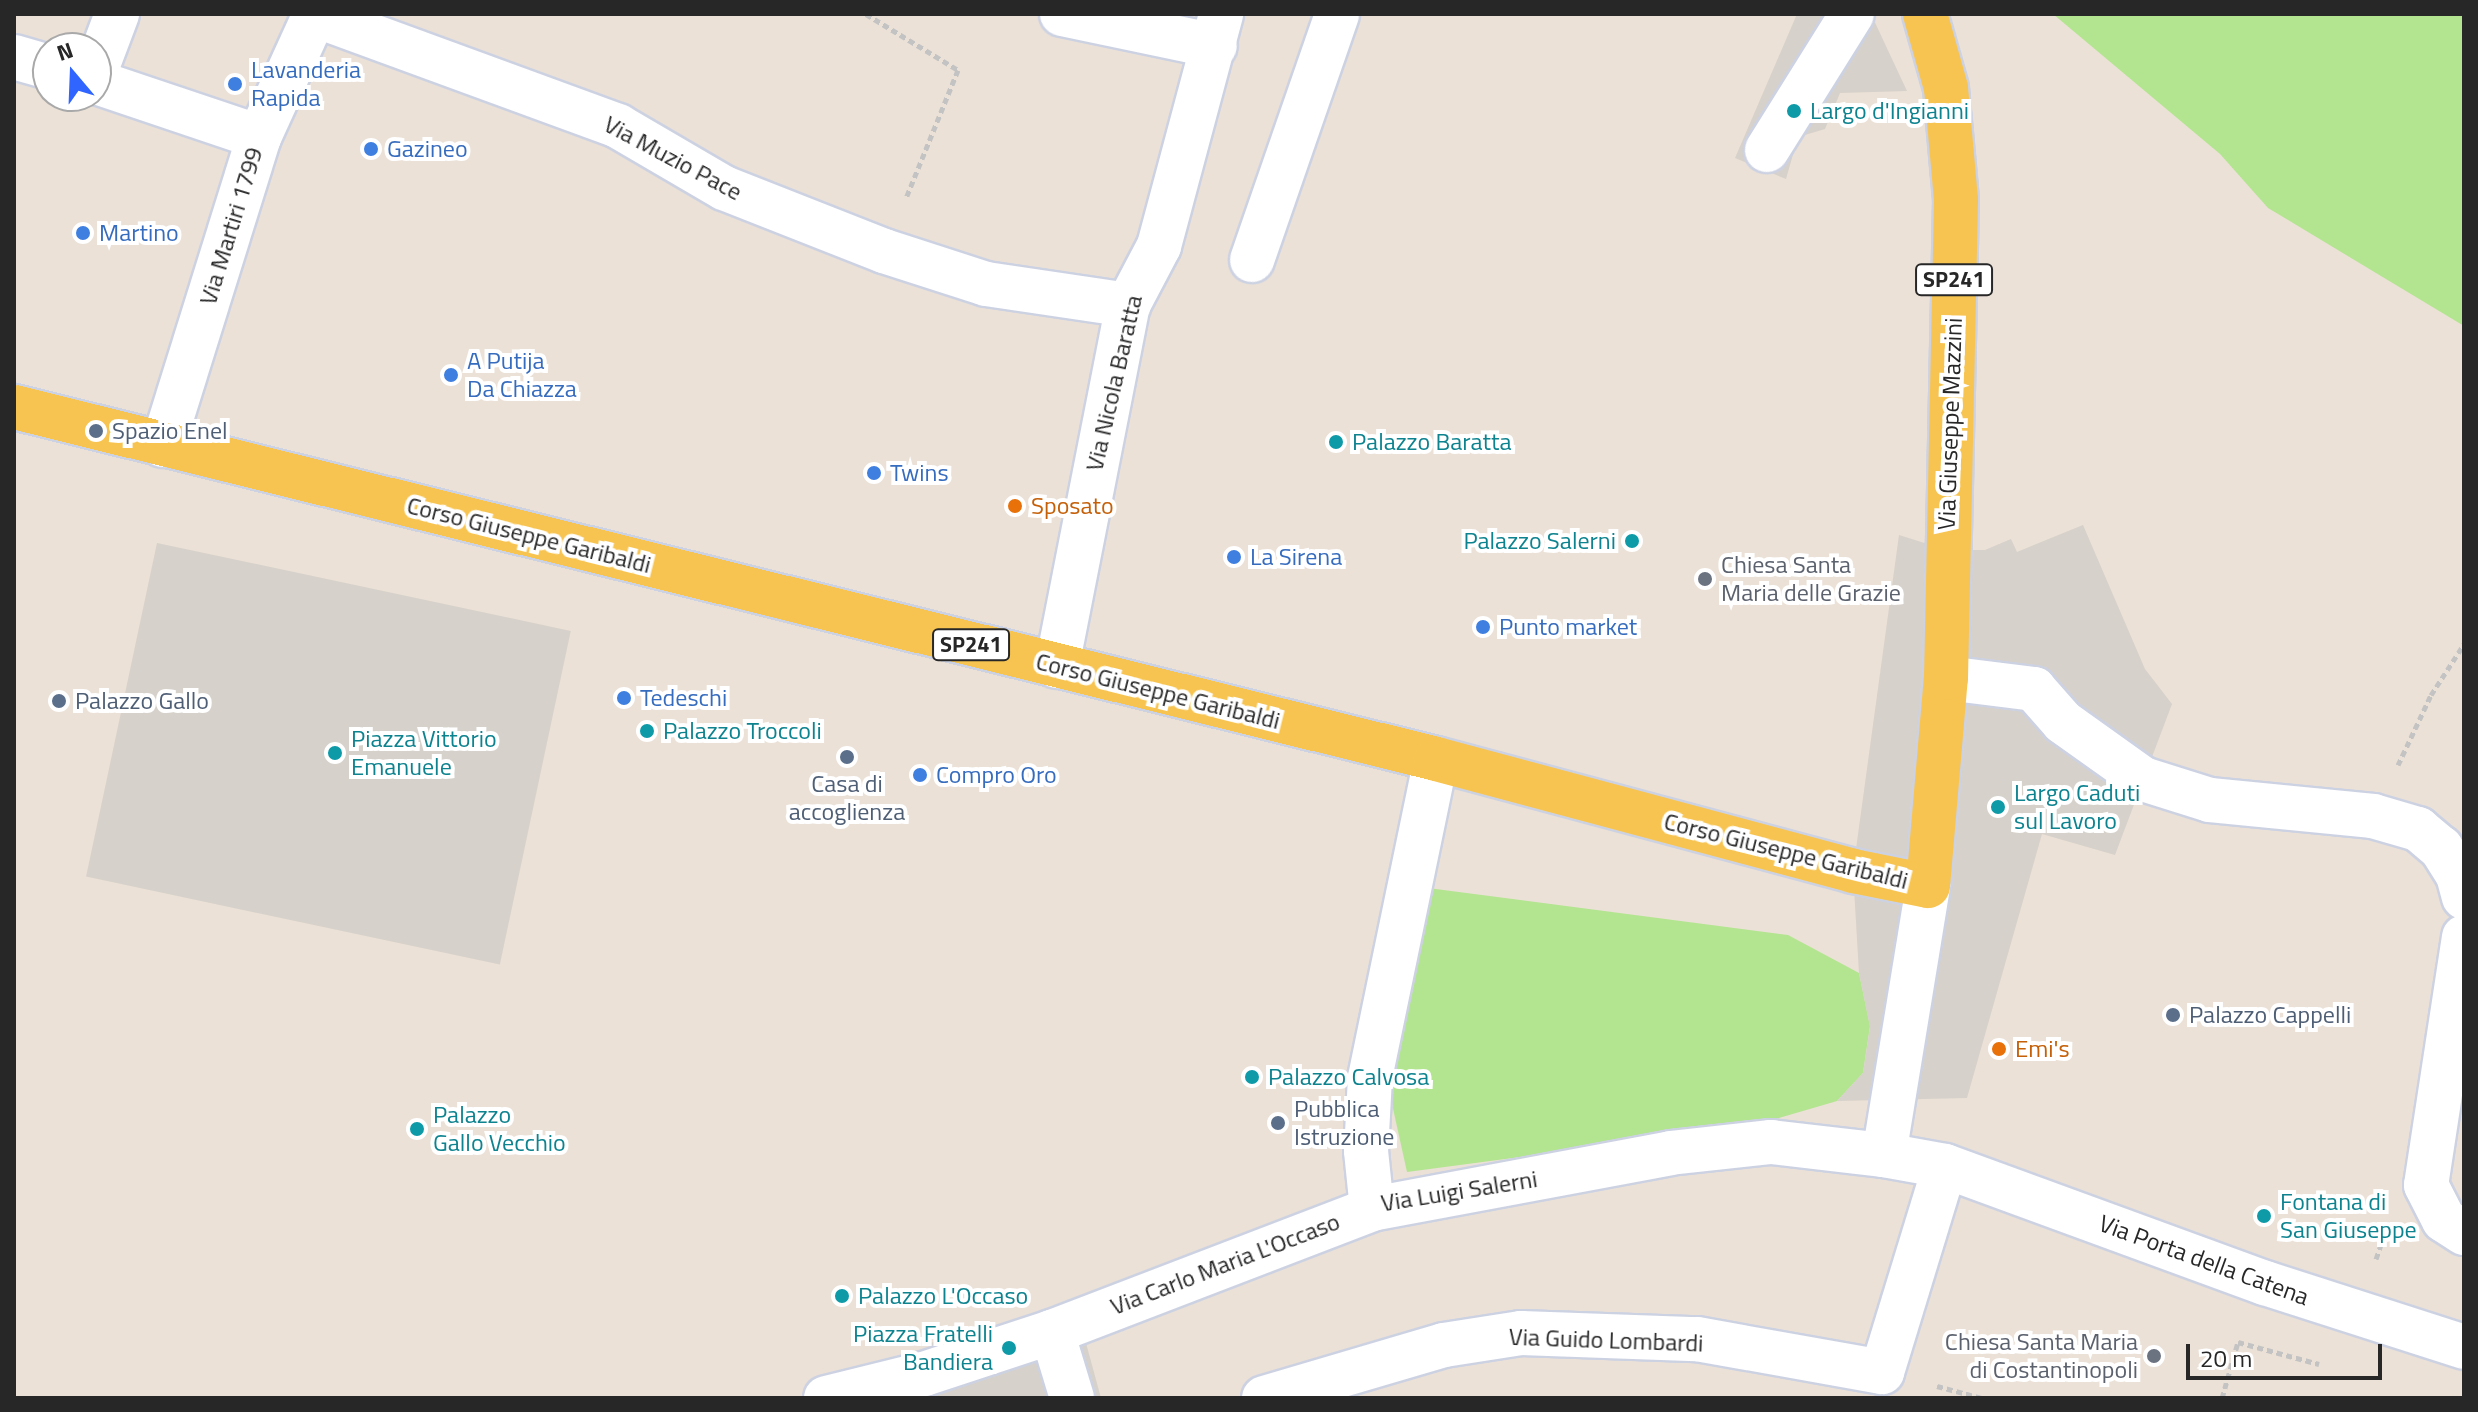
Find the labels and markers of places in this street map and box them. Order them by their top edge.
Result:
place label: Lavanderia Rapida [251,56,361,112]
marker: Lavanderia Rapida [226,75,244,93]
place label: Largo d'Ingianni [1810,97,1969,125]
marker: Largo d'Ingianni [1785,102,1803,120]
place label: Gazineo [387,135,468,163]
marker: Gazineo [362,140,380,158]
place label: Martino [99,219,179,247]
marker: Martino [74,224,92,242]
place label: A Putija Da Chiazza [467,347,577,403]
marker: A Putija Da Chiazza [442,366,460,384]
place label: Spazio Enel [112,417,228,445]
marker: Spazio Enel [87,422,105,440]
place label: Palazzo Baratta [1352,428,1511,456]
marker: Palazzo Baratta [1327,433,1345,451]
place label: Twins [890,459,949,487]
marker: Twins [865,464,883,482]
place label: Sposato [1031,492,1114,520]
marker: Sposato [1006,497,1024,515]
place label: Palazzo Salerni [1463,527,1616,555]
marker: Palazzo Salerni [1623,532,1641,550]
place label: La Sirena [1250,543,1342,571]
marker: La Sirena [1225,548,1243,566]
place label: Chiesa Santa Maria delle Grazie [1721,551,1901,607]
marker: Chiesa Santa Maria delle Grazie [1696,570,1714,588]
place label: Punto market [1499,613,1637,641]
marker: Punto market [1474,618,1492,636]
place label: Tedeschi [640,684,727,712]
place label: Palazzo Gallo [75,687,209,715]
marker: Tedeschi [615,689,633,707]
marker: Palazzo Gallo [50,692,68,710]
place label: Palazzo Troccoli [663,717,822,745]
marker: Palazzo Troccoli [638,722,656,740]
place label: Piazza Vittorio Emanuele [351,725,497,781]
marker: Piazza Vittorio Emanuele [326,744,344,762]
marker: Casa di accoglienza [838,748,856,766]
place label: Compro Oro [936,761,1057,789]
marker: Compro Oro [911,766,929,784]
place label: Casa di accoglienza [789,770,905,826]
place label: Largo Caduti sul Lavoro [2014,779,2140,835]
marker: Largo Caduti sul Lavoro [1989,798,2007,816]
place label: Palazzo Cappelli [2189,1001,2351,1029]
marker: Palazzo Cappelli [2164,1006,2182,1024]
place label: Emi's [2015,1035,2070,1063]
marker: Emi's [1990,1040,2008,1058]
place label: Palazzo Calvosa [1268,1063,1429,1091]
marker: Palazzo Calvosa [1243,1068,1261,1086]
place label: Pubblica Istruzione [1294,1095,1394,1151]
place label: Palazzo Gallo Vecchio [433,1101,566,1157]
marker: Pubblica Istruzione [1269,1114,1287,1132]
marker: Palazzo Gallo Vecchio [408,1120,426,1138]
place label: Fontana di San Giuseppe [2280,1188,2417,1244]
marker: Fontana di San Giuseppe [2255,1207,2273,1225]
place label: Palazzo L'Occaso [858,1282,1028,1310]
marker: Palazzo L'Occaso [833,1287,851,1305]
place label: Piazza Fratelli Bandiera [853,1320,993,1376]
place label: Chiesa Santa Maria di Costantinopoli [1945,1328,2138,1384]
marker: Piazza Fratelli Bandiera [1000,1339,1018,1357]
marker: Chiesa Santa Maria di Costantinopoli [2145,1347,2163,1365]

